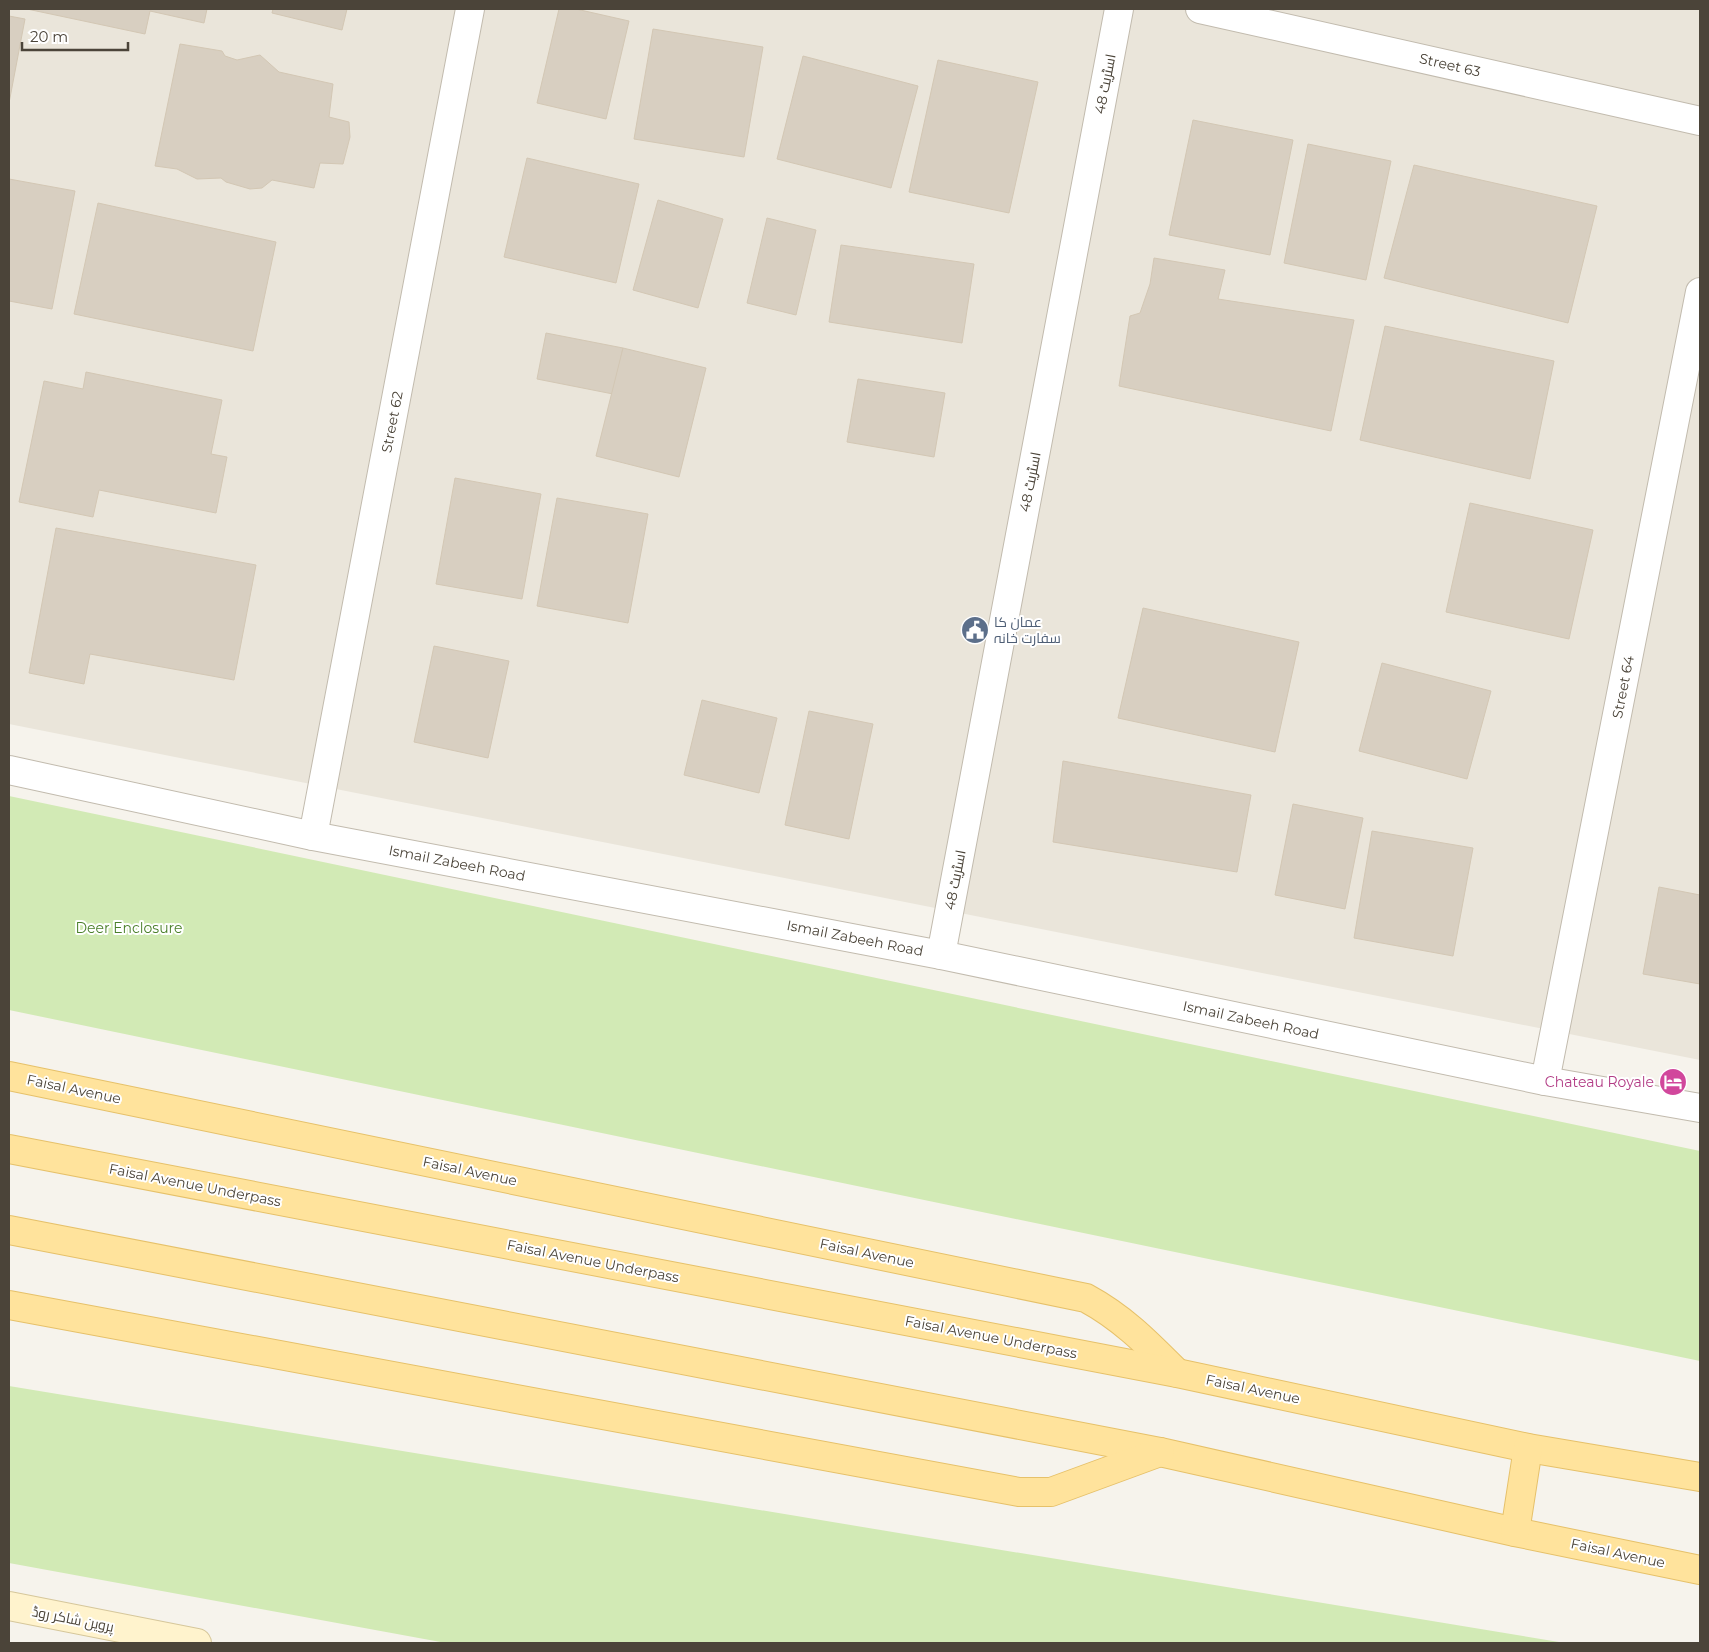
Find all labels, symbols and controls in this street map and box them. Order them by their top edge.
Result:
scale bar [22,20,129,52]
text: 20 m [30,27,68,46]
street label: Street 63 [1418,49,1483,81]
street label: اسٹریٹ 48 [1090,52,1120,116]
street label: Street 62 [377,390,407,454]
street label: اسٹریٹ 48 [1015,450,1045,514]
place label: عمان کا سفارت خانہ [994,613,1061,647]
public building icon: عمان کا سفارت خانہ [960,615,990,645]
street label: Street 64 [1608,653,1638,720]
street label: Ismail Zabeeh Road [387,841,527,885]
street label: اسٹریٹ 48 [940,848,970,912]
street label: Ismail Zabeeh Road [785,916,925,960]
park label: Deer Enclosure [75,919,183,937]
street label: Ismail Zabeeh Road [1181,997,1321,1043]
hotel icon: Chateau Royale [1658,1067,1688,1097]
street label: Faisal Avenue [25,1070,123,1108]
place label: Chateau Royale [1545,1073,1654,1091]
street label: Faisal Avenue [421,1152,519,1190]
street label: Faisal Avenue Underpass [107,1159,283,1211]
street label: Faisal Avenue [818,1234,916,1272]
street label: Faisal Avenue Underpass [505,1235,681,1287]
street label: Faisal Avenue Underpass [903,1311,1079,1363]
street label: Faisal Avenue [1204,1370,1302,1408]
street label: Faisal Avenue [1569,1534,1667,1572]
street label: پروین شاکر روڈ [30,1602,116,1637]

